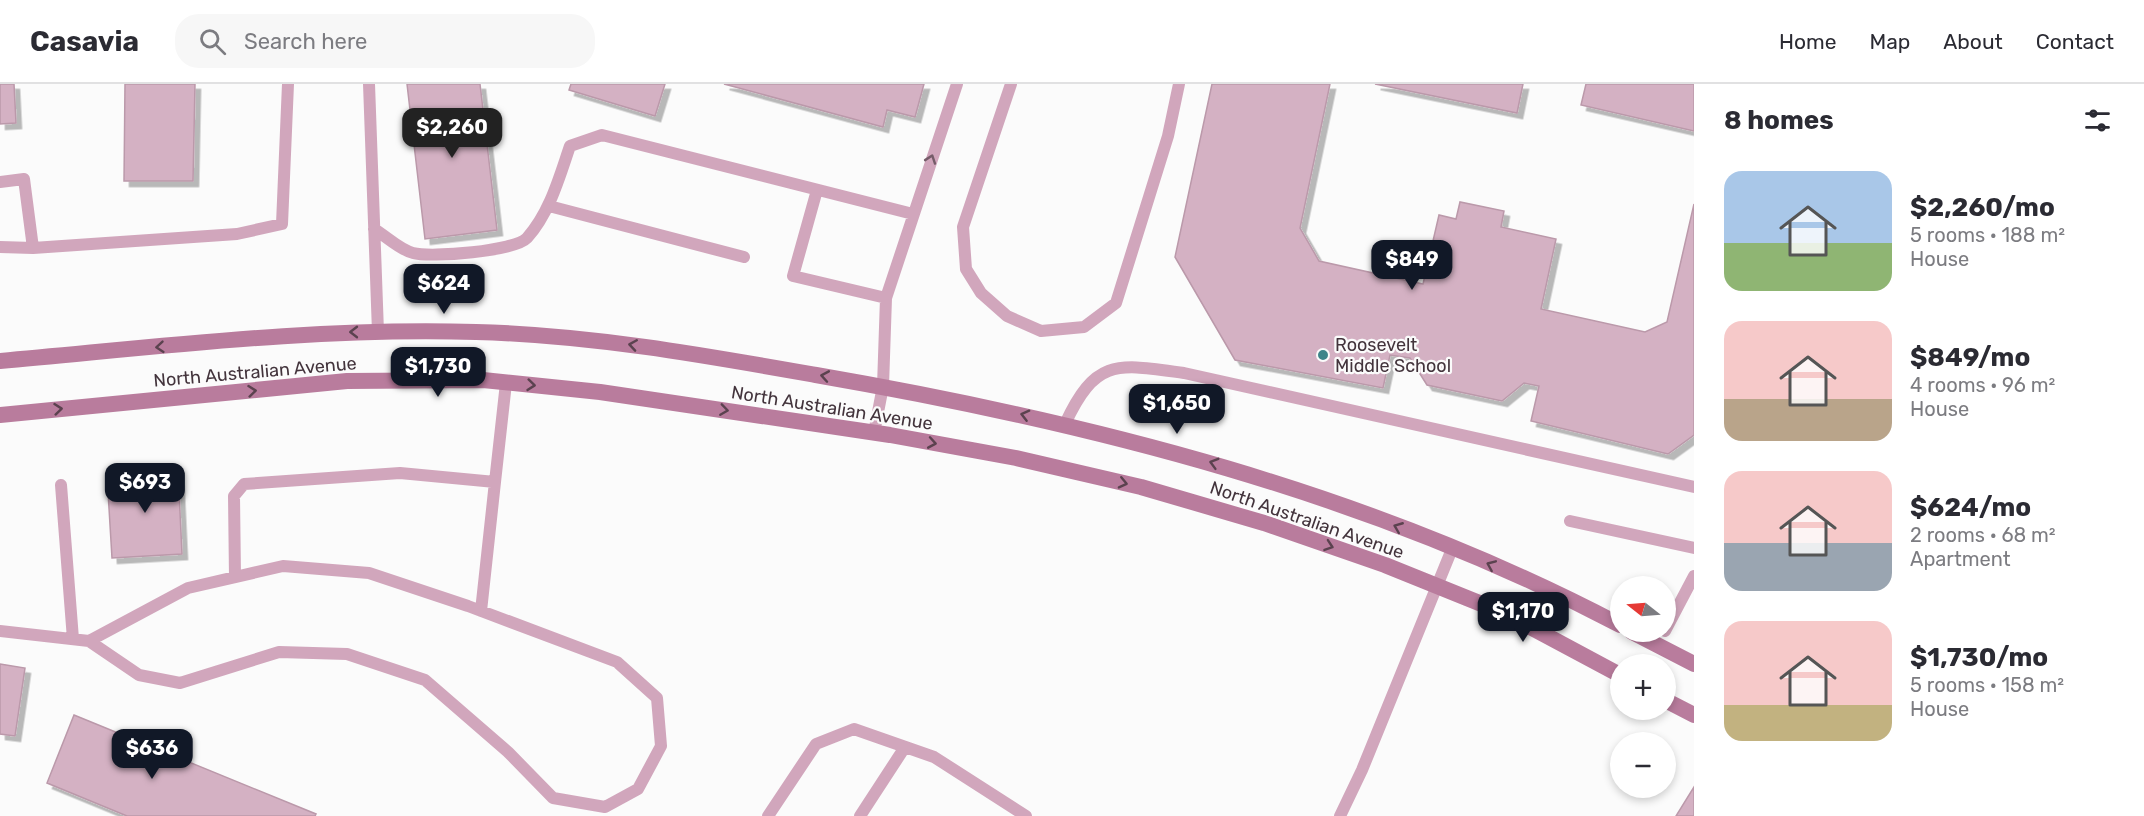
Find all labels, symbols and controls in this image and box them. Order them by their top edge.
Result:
search box [175,14,595,68]
text: Casavia [30,25,139,58]
icon: search [196,25,229,58]
text: Search here [244,28,367,55]
text: Home [1779,29,1836,54]
text: Map [1869,29,1910,54]
text: About [1943,29,2003,54]
text: Contact [2036,29,2114,54]
icon: filters [2081,104,2114,137]
text: 8 homes [1724,105,1834,136]
pin: $2,260 [403,108,501,159]
text: $2,260 [416,115,488,139]
one-way arrow [924,154,937,165]
text: $2,260/mo [1910,192,2055,223]
icon: home [1772,195,1844,267]
text: 5 rooms · 188 m² [1910,223,2065,247]
pin: $849 [1376,240,1448,291]
text: $849 [1385,247,1439,271]
text: House [1910,247,1969,271]
pin: $624 [408,264,480,315]
text: $624 [418,271,470,295]
one-way arrow [350,326,359,338]
place label: Roosevelt Middle School [1335,334,1451,377]
one-way arrow [628,339,638,352]
one-way arrow [156,340,165,353]
text: $849/mo [1910,342,2030,373]
icon: home [1772,345,1844,417]
pin: $1,730 [389,347,487,398]
marker: Roosevelt Middle School [1316,348,1330,362]
street label: North Australian Avenue [153,352,357,392]
text: $1,730 [405,354,471,378]
one-way arrow [821,371,830,383]
text: 4 rooms · 96 m² [1910,373,2055,397]
one-way arrow [526,378,535,391]
street label: North Australian Avenue [730,381,934,435]
pin: $1,650 [1128,384,1226,435]
one-way arrow [248,385,257,397]
text: $1,650 [1143,391,1211,415]
text: House [1910,397,1969,421]
one-way arrow [54,403,63,416]
one-way arrow [719,404,729,416]
one-way arrow [1021,409,1031,422]
one-way arrow [927,436,937,449]
one-way arrow [1209,458,1219,471]
pin: $693 [109,463,181,514]
text: $693 [119,470,171,494]
one-way arrow [1118,476,1128,489]
street label: North Australian Avenue [1207,476,1407,564]
text: $624/mo [1910,492,2031,523]
icon: home [1772,495,1844,567]
one-way arrow [1394,522,1405,534]
text: 2 rooms · 68 m² [1910,523,2056,547]
one-way arrow [1323,538,1334,551]
text: Apartment [1910,547,2011,571]
one-way arrow [1486,560,1497,572]
north arrow [1610,576,1676,642]
map controls [1610,576,1676,798]
pin: $1,170 [1474,592,1572,643]
text: $1,170 [1492,599,1554,623]
text: $1,730/mo [1910,642,2048,673]
icon: home [1772,645,1844,717]
button: + [1610,654,1676,720]
text: 5 rooms · 158 m² [1910,673,2064,697]
text: House [1910,697,1969,721]
pin: $636 [116,729,188,780]
button: − [1610,732,1676,798]
text: $636 [126,736,178,760]

